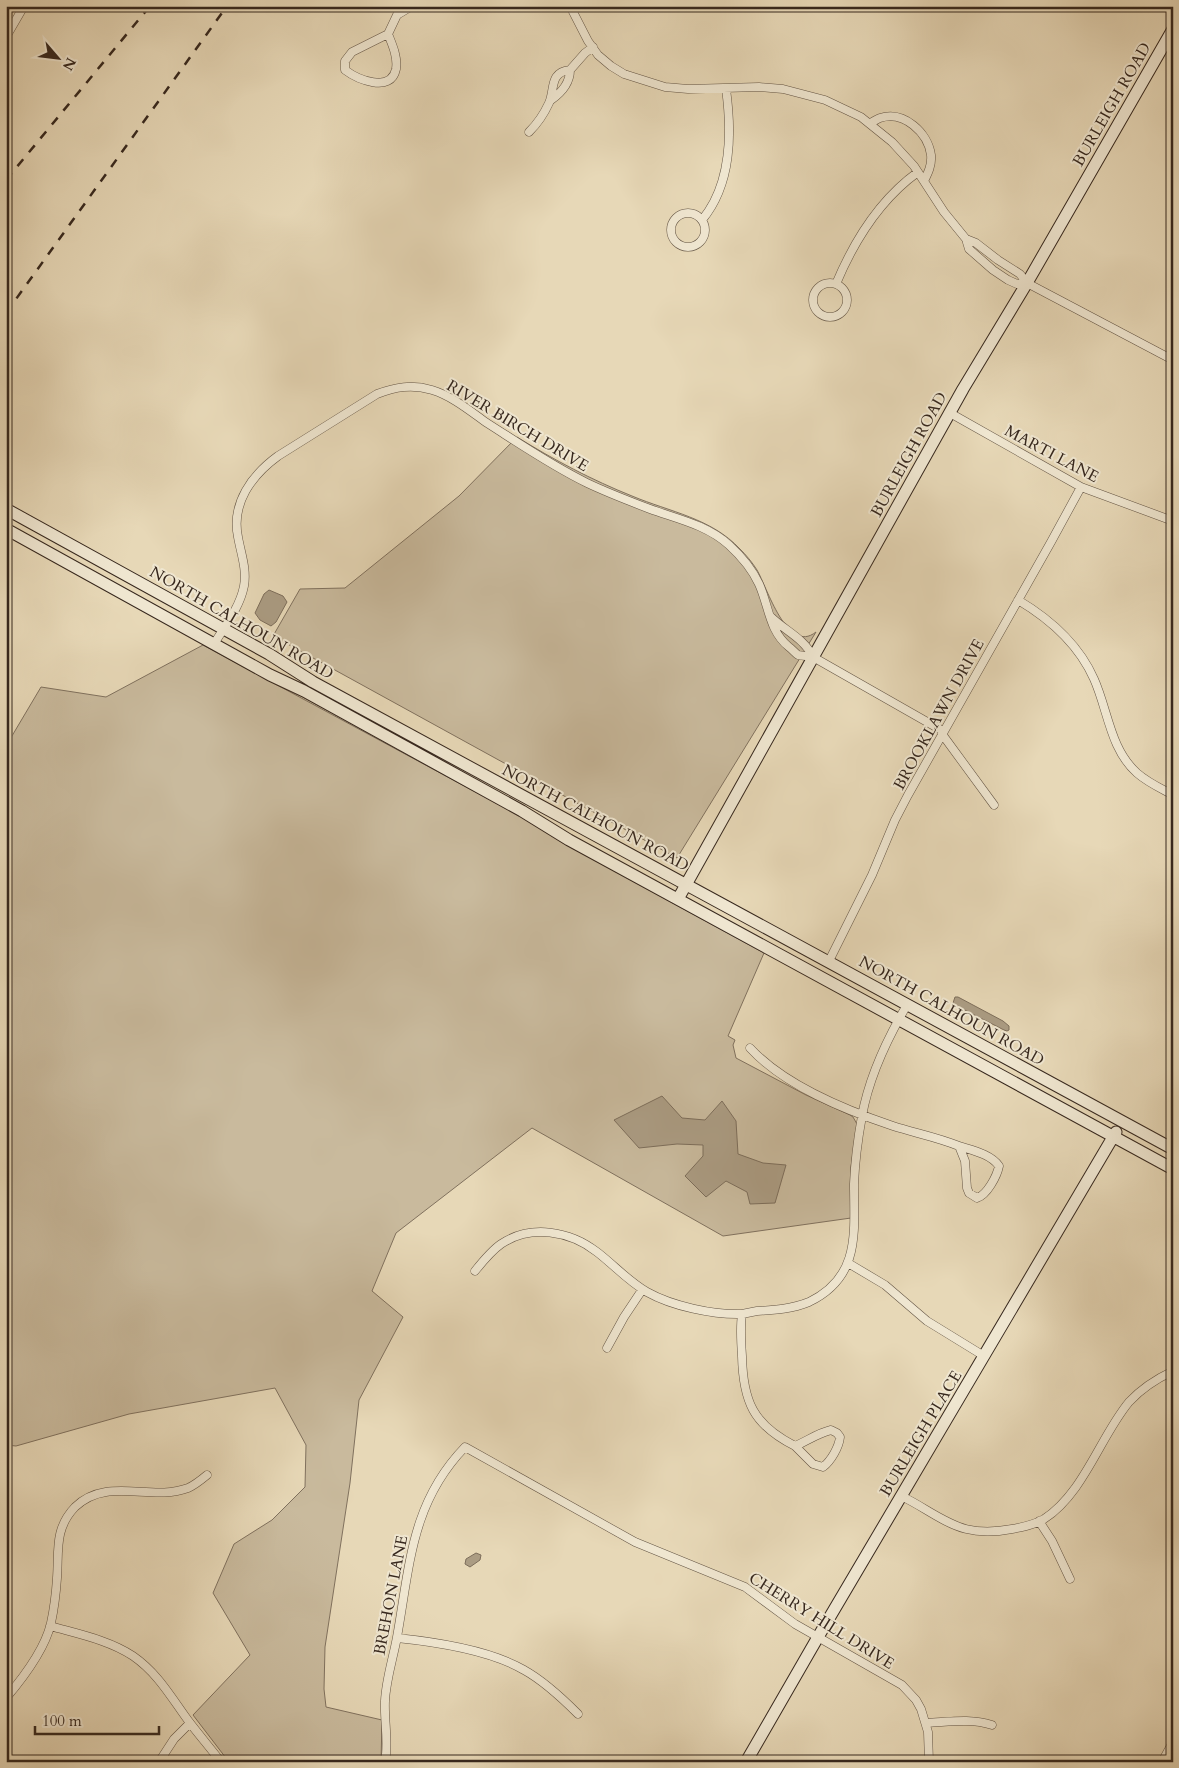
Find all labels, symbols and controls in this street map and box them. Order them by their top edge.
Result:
north arrow [32,32,82,82]
street label: BURLEIGH ROAD [1067,39,1156,170]
text: N [58,54,80,74]
street label: RIVER BIRCH DRIVE [442,375,593,477]
street label: BURLEIGH ROAD [865,388,952,521]
street label: MARTI LANE [1001,420,1103,488]
street label: NORTH CALHOUN ROAD [146,561,337,685]
street label: BROOKLAWN DRIVE [888,635,990,794]
street label: NORTH CALHOUN ROAD [498,759,693,877]
street label: NORTH CALHOUN ROAD [855,951,1048,1071]
street label: BURLEIGH PLACE [875,1366,967,1500]
street label: BREHON LANE [369,1533,413,1657]
street label: CHERRY HILL DRIVE [745,1567,898,1675]
scale bar [35,1703,159,1735]
text: 100 m [42,1711,82,1731]

